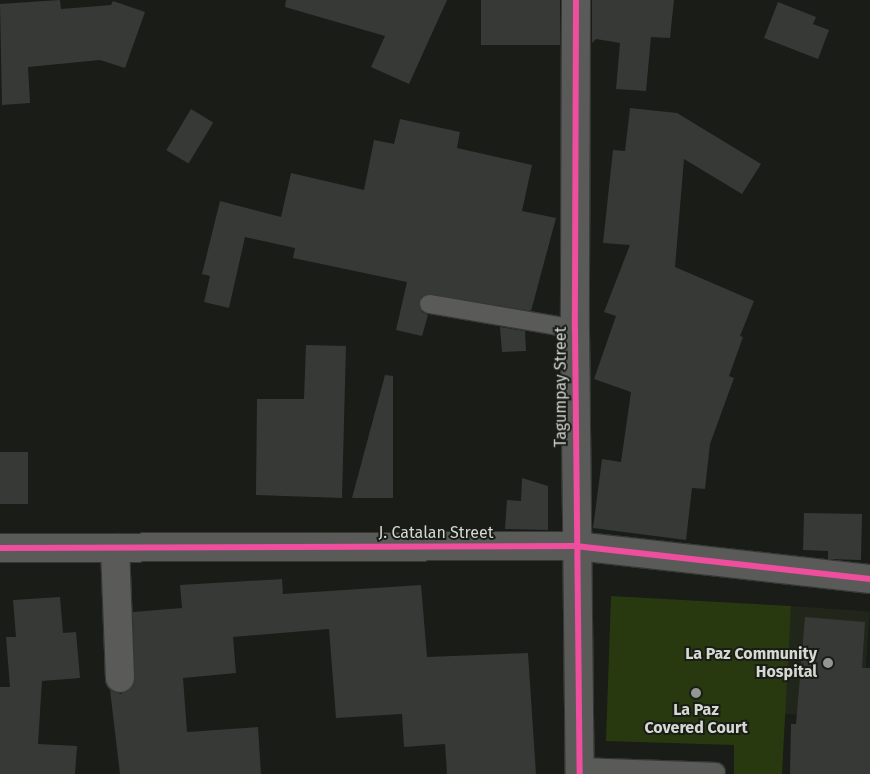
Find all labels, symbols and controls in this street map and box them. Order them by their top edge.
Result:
street label: Tagumpay Street [551,327,571,447]
street label: J. Catalan Street [378,523,494,543]
place label: La Paz Community Hospital [685,644,817,682]
marker: La Paz Community Hospital [821,656,835,670]
marker: La Paz Covered Court [690,687,702,699]
place label: La Paz Covered Court [644,700,748,738]

